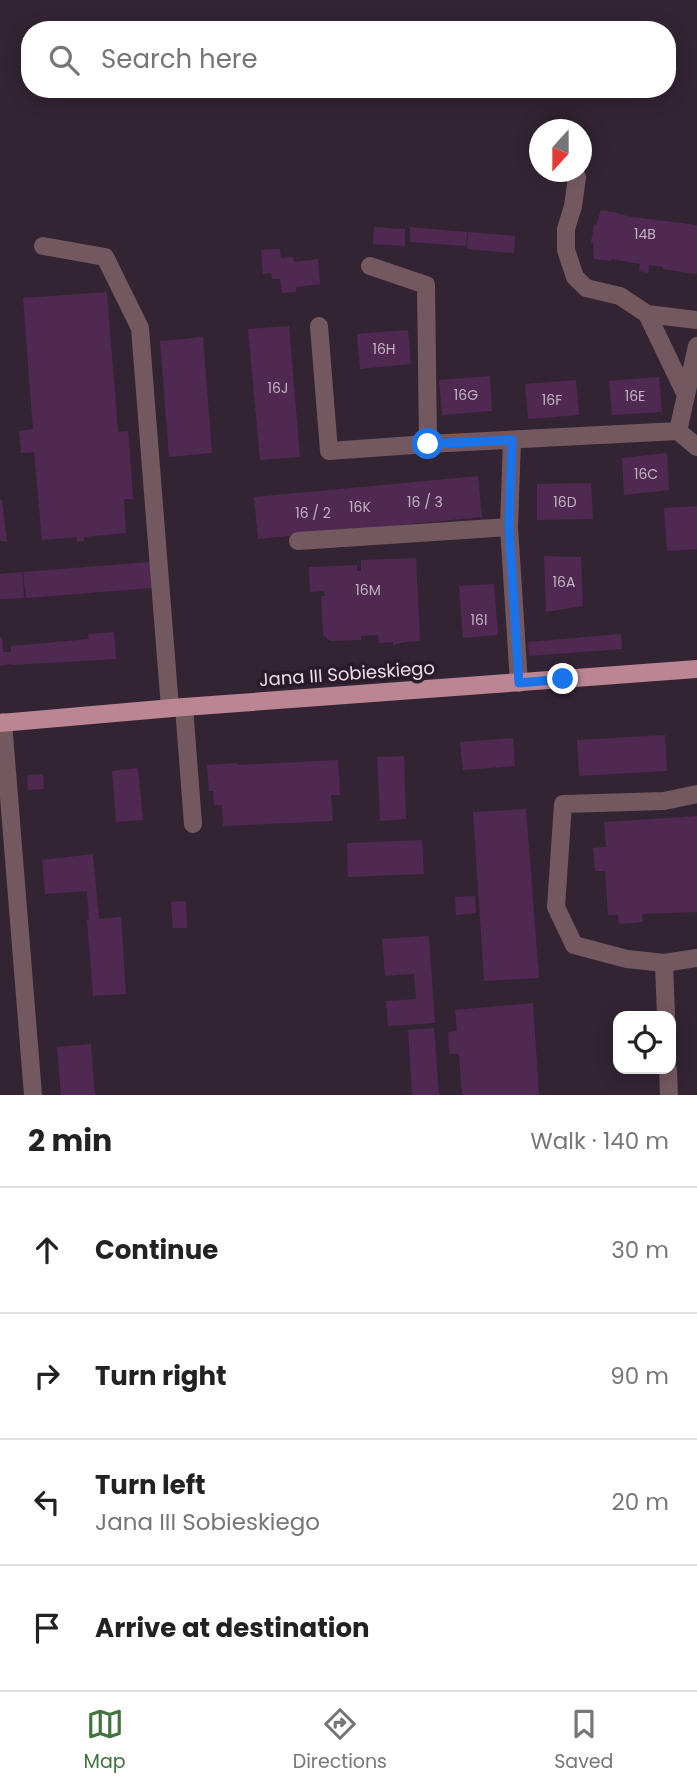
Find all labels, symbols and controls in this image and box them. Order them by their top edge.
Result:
search box [21,21,676,98]
icon: search [45,41,83,79]
text: Search here [101,41,258,77]
north arrow [529,119,592,182]
house number: 14B [634,224,656,244]
house number: 16H [372,339,396,359]
house number: 16J [268,378,288,398]
house number: 16G [454,385,478,405]
house number: 16E [625,386,645,406]
house number: 16F [542,390,562,410]
route start [412,428,443,459]
house number: 16C [634,464,658,484]
house number: 16 / 3 [407,492,443,512]
house number: 16D [553,492,577,512]
house number: 16K [349,497,371,517]
house number: 16 / 2 [295,503,331,523]
house number: 16A [553,572,575,592]
house number: 16M [355,580,381,600]
house number: 16l [471,610,487,630]
street label: Jana III Sobieskiego [258,655,436,692]
route end [547,663,578,694]
map controls [613,1011,676,1074]
button: locate [613,1011,676,1074]
text: 2 min [28,1119,112,1162]
text: Walk · 140 m [530,1125,669,1157]
icon: ahead [28,1231,66,1269]
text: Continue [95,1232,218,1268]
text: 30 m [611,1234,669,1266]
icon: right [28,1357,66,1395]
text: Turn right [95,1358,227,1394]
text: 90 m [610,1360,669,1392]
text: Turn left [95,1467,206,1503]
icon: left [28,1483,66,1521]
text: 20 m [611,1486,669,1518]
text: Jana III Sobieskiego [95,1506,320,1538]
icon: arrive [28,1609,66,1647]
text: Arrive at destination [95,1610,370,1646]
tab: Map [84,1705,126,1776]
tab: Directions [293,1705,387,1776]
tab: Saved [554,1705,613,1776]

